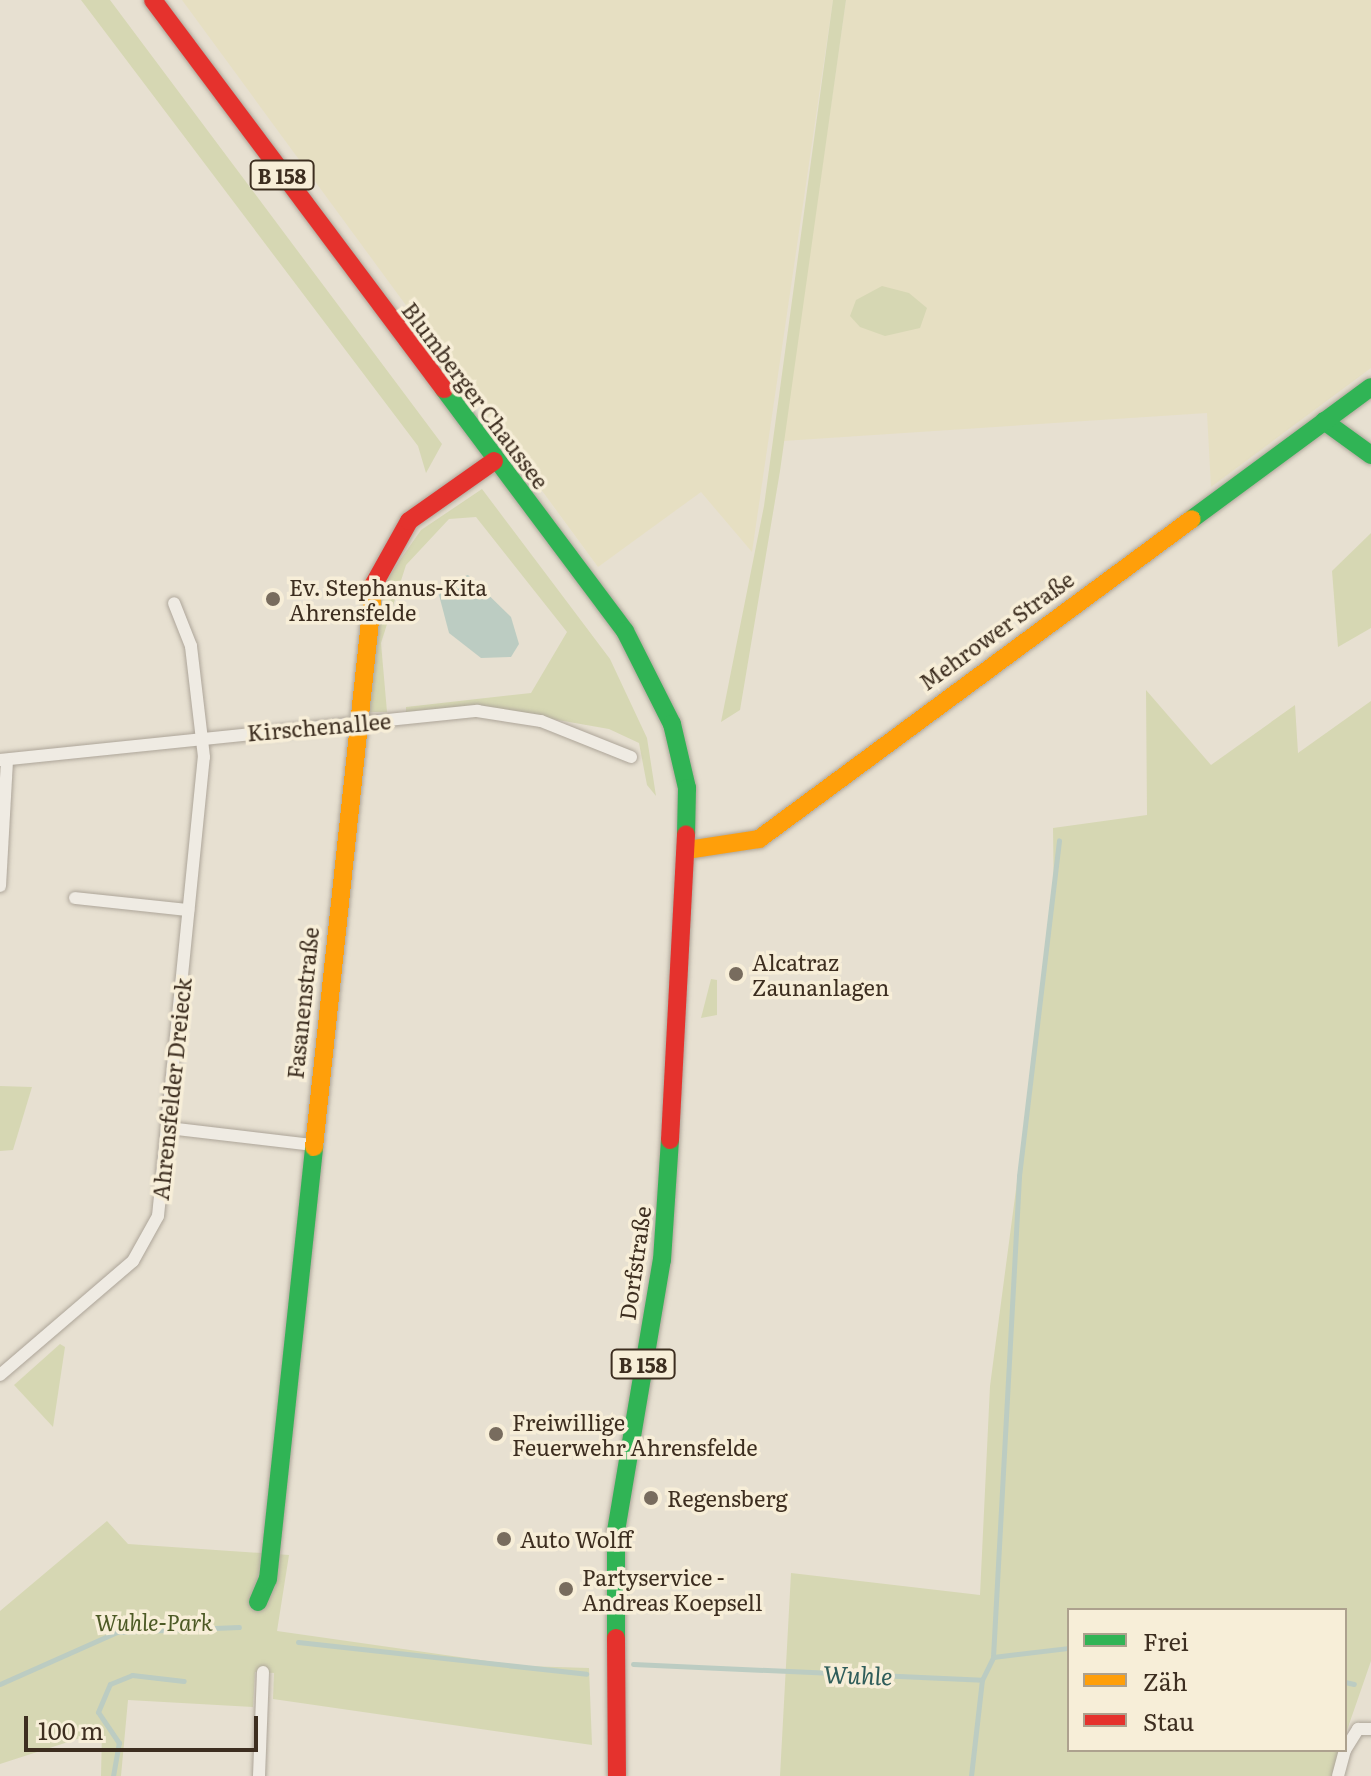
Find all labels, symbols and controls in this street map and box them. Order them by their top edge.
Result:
road number: B 158 [248,159,316,191]
street label: Blumberger Chaussee [397,297,555,493]
street label: Mehrower Straße [914,565,1078,695]
place label: Ev. Stephanus-Kita Ahrensfelde [289,573,487,624]
marker: Ev. Stephanus-Kita Ahrensfelde [264,590,282,608]
street label: Kirschenallee [246,707,392,745]
street label: Fasanenstraße [281,926,323,1080]
place label: Alcatraz Zaunanlagen [752,948,889,1000]
marker: Alcatraz Zaunanlagen [727,965,745,983]
street label: Ahrensfelder Dreieck [146,977,196,1201]
street label: Dorfstraße [613,1204,655,1322]
road number: B 158 [609,1348,677,1380]
place label: Freiwillige Feuerwehr Ahrensfelde [512,1408,758,1460]
marker: Freiwillige Feuerwehr Ahrensfelde [487,1425,505,1443]
place label: Regensberg [667,1485,788,1511]
marker: Regensberg [642,1489,660,1507]
place label: Auto Wolff [520,1526,632,1552]
marker: Auto Wolff [495,1530,513,1548]
place label: Partyservice - Andreas Koepsell [582,1563,762,1614]
marker: Partyservice - Andreas Koepsell [557,1580,575,1598]
legend [1067,1608,1347,1752]
park label: Wuhle-Park [95,1609,213,1635]
text: Frei [1143,1623,1189,1658]
water label: Wuhle [823,1658,893,1690]
text: Zäh [1143,1663,1188,1698]
scale bar [28,1700,262,1750]
text: Stau [1143,1703,1194,1738]
text: 100 m [38,1712,104,1747]

